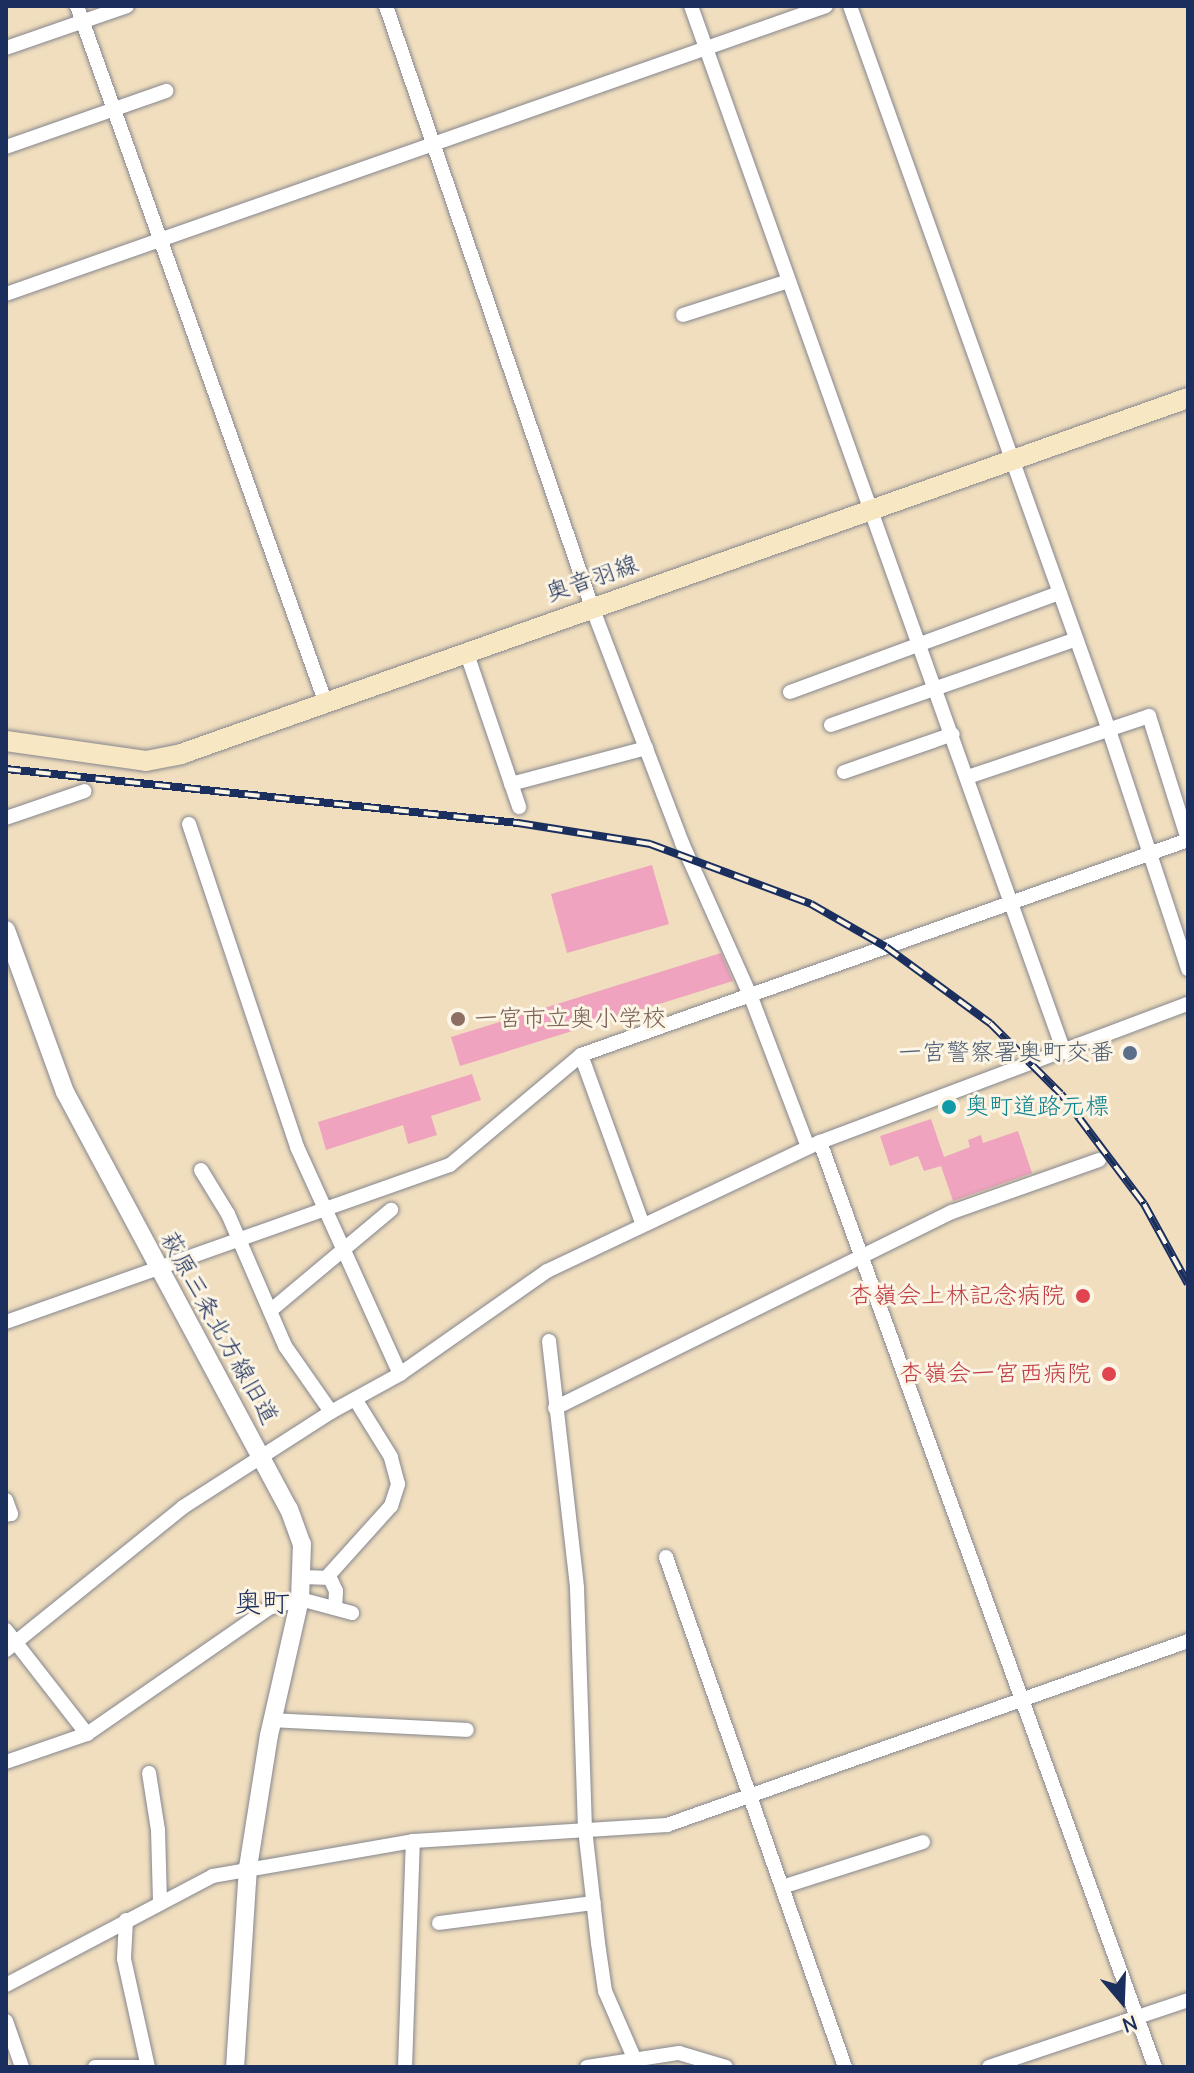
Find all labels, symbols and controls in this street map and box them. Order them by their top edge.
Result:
street label: 奥音羽線 [542,550,642,608]
place label: 一宮市立奥小学校 [474,1005,666,1033]
marker: 一宮市立奥小学校 [449,1010,467,1028]
place label: 一宮警察署奥町交番 [898,1039,1114,1067]
marker: 一宮警察署奥町交番 [1121,1044,1139,1062]
place label: 奥町道路元標 [965,1093,1109,1121]
marker: 奥町道路元標 [940,1098,958,1116]
street label: 萩原三条北方線旧道 [154,1227,284,1429]
place label: 杏嶺会上林記念病院 [849,1282,1065,1310]
marker: 杏嶺会上林記念病院 [1072,1285,1094,1307]
place label: 杏嶺会一宮西病院 [899,1360,1091,1388]
marker: 杏嶺会一宮西病院 [1098,1363,1120,1385]
district label: 奥町 [234,1586,290,1620]
north arrow [1082,1961,1162,2041]
text: N [1119,2009,1141,2038]

